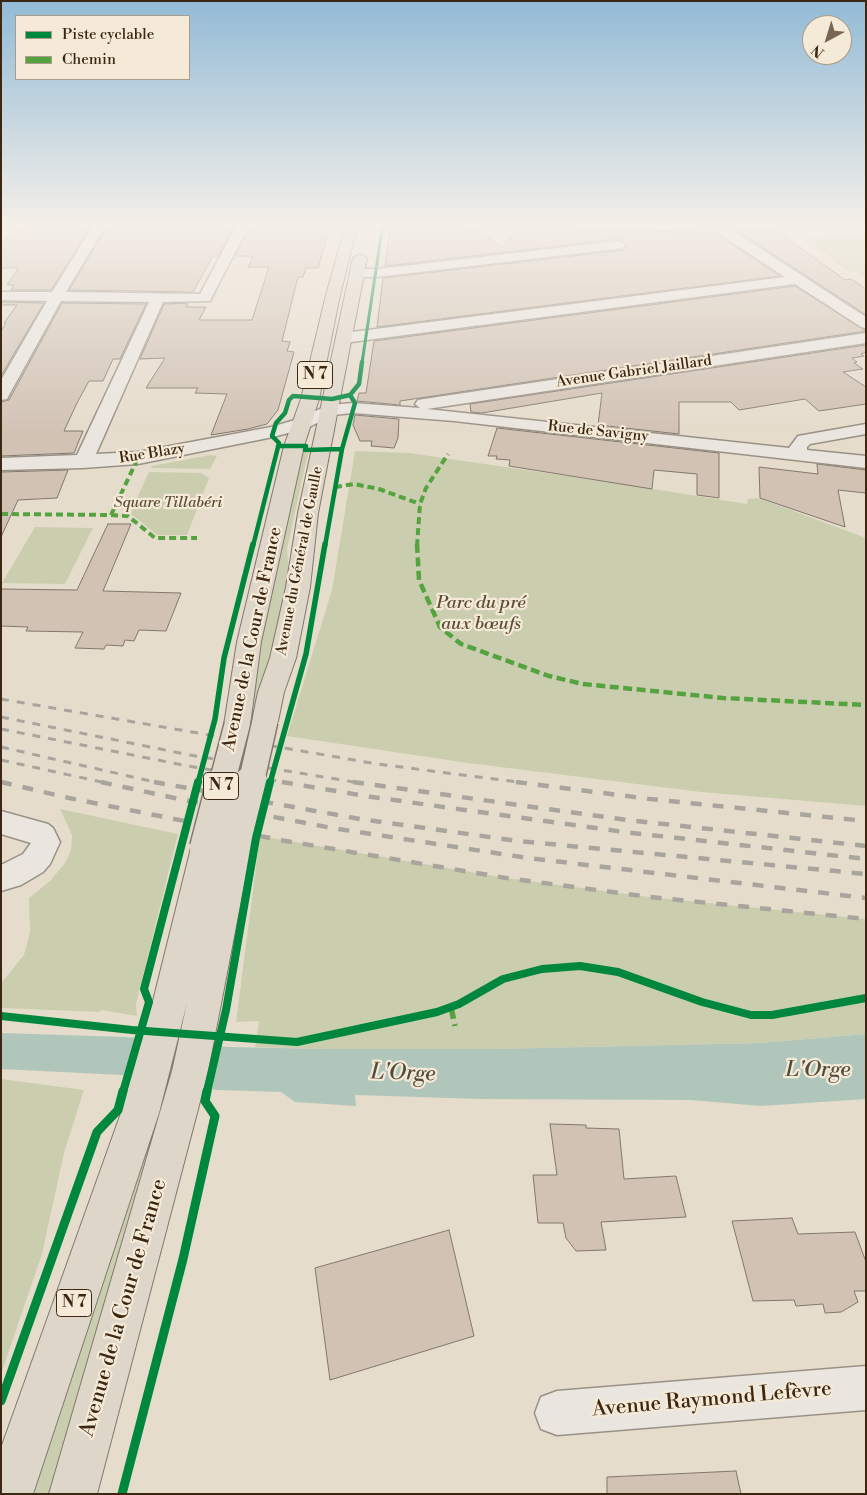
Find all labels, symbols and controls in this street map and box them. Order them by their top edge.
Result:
legend [15,15,190,80]
north arrow [802,15,852,65]
text: Piste cyclable [62,25,154,44]
text: N [808,40,828,61]
text: Chemin [62,50,116,69]
street label: Avenue Gabriel Jaillard [555,352,713,392]
road number: N 7 [298,362,332,388]
street label: Rue de Savigny [547,418,649,446]
street label: Rue Blazy [118,440,186,468]
street label: Avenue du Général de Gaulle [273,465,327,657]
park label: Square Tillabéri [114,494,222,512]
street label: Avenue de la Cour de France [219,525,287,753]
park label: Parc du pré aux bœufs [436,593,526,636]
road number: N 7 [204,772,238,799]
water label: L'Orge [786,1058,850,1084]
water label: L'Orge [370,1060,436,1088]
street label: Avenue de la Cour de France [75,1176,173,1440]
road number: N 7 [56,1290,92,1316]
street label: Avenue Raymond Lefèvre [591,1377,833,1423]

